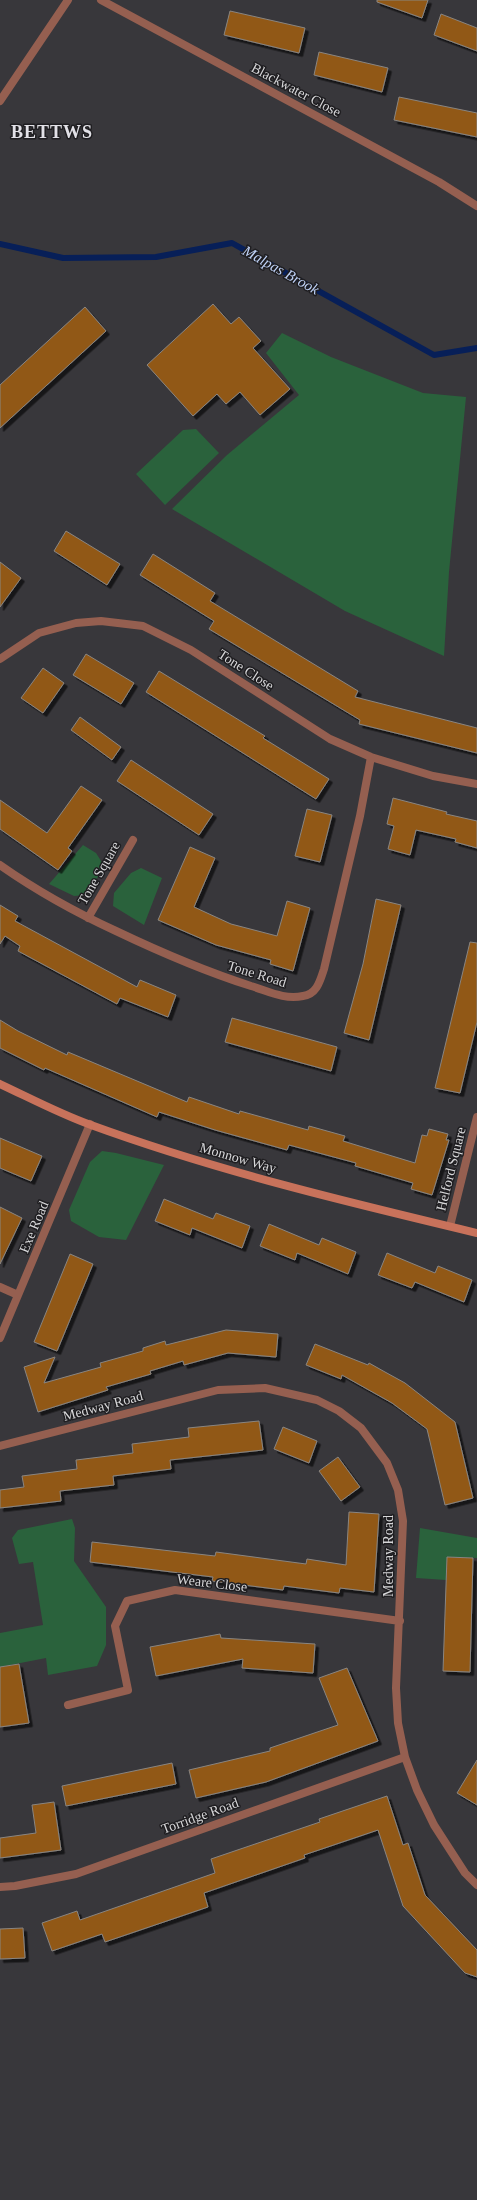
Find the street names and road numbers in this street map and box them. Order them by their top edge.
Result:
street label: Blackwater Close [249,60,343,120]
street label: Tone Close [215,647,277,693]
street label: Tone Square [75,839,123,907]
street label: Tone Road [226,958,288,990]
street label: Helford Square [433,1126,469,1212]
street label: Monnow Way [198,1140,278,1176]
street label: Exe Road [16,1199,52,1255]
street label: Medway Road [61,1388,145,1424]
street label: Medway Road [381,1515,396,1597]
street label: Weare Close [176,1571,248,1595]
street label: Torridge Road [159,1795,241,1837]

